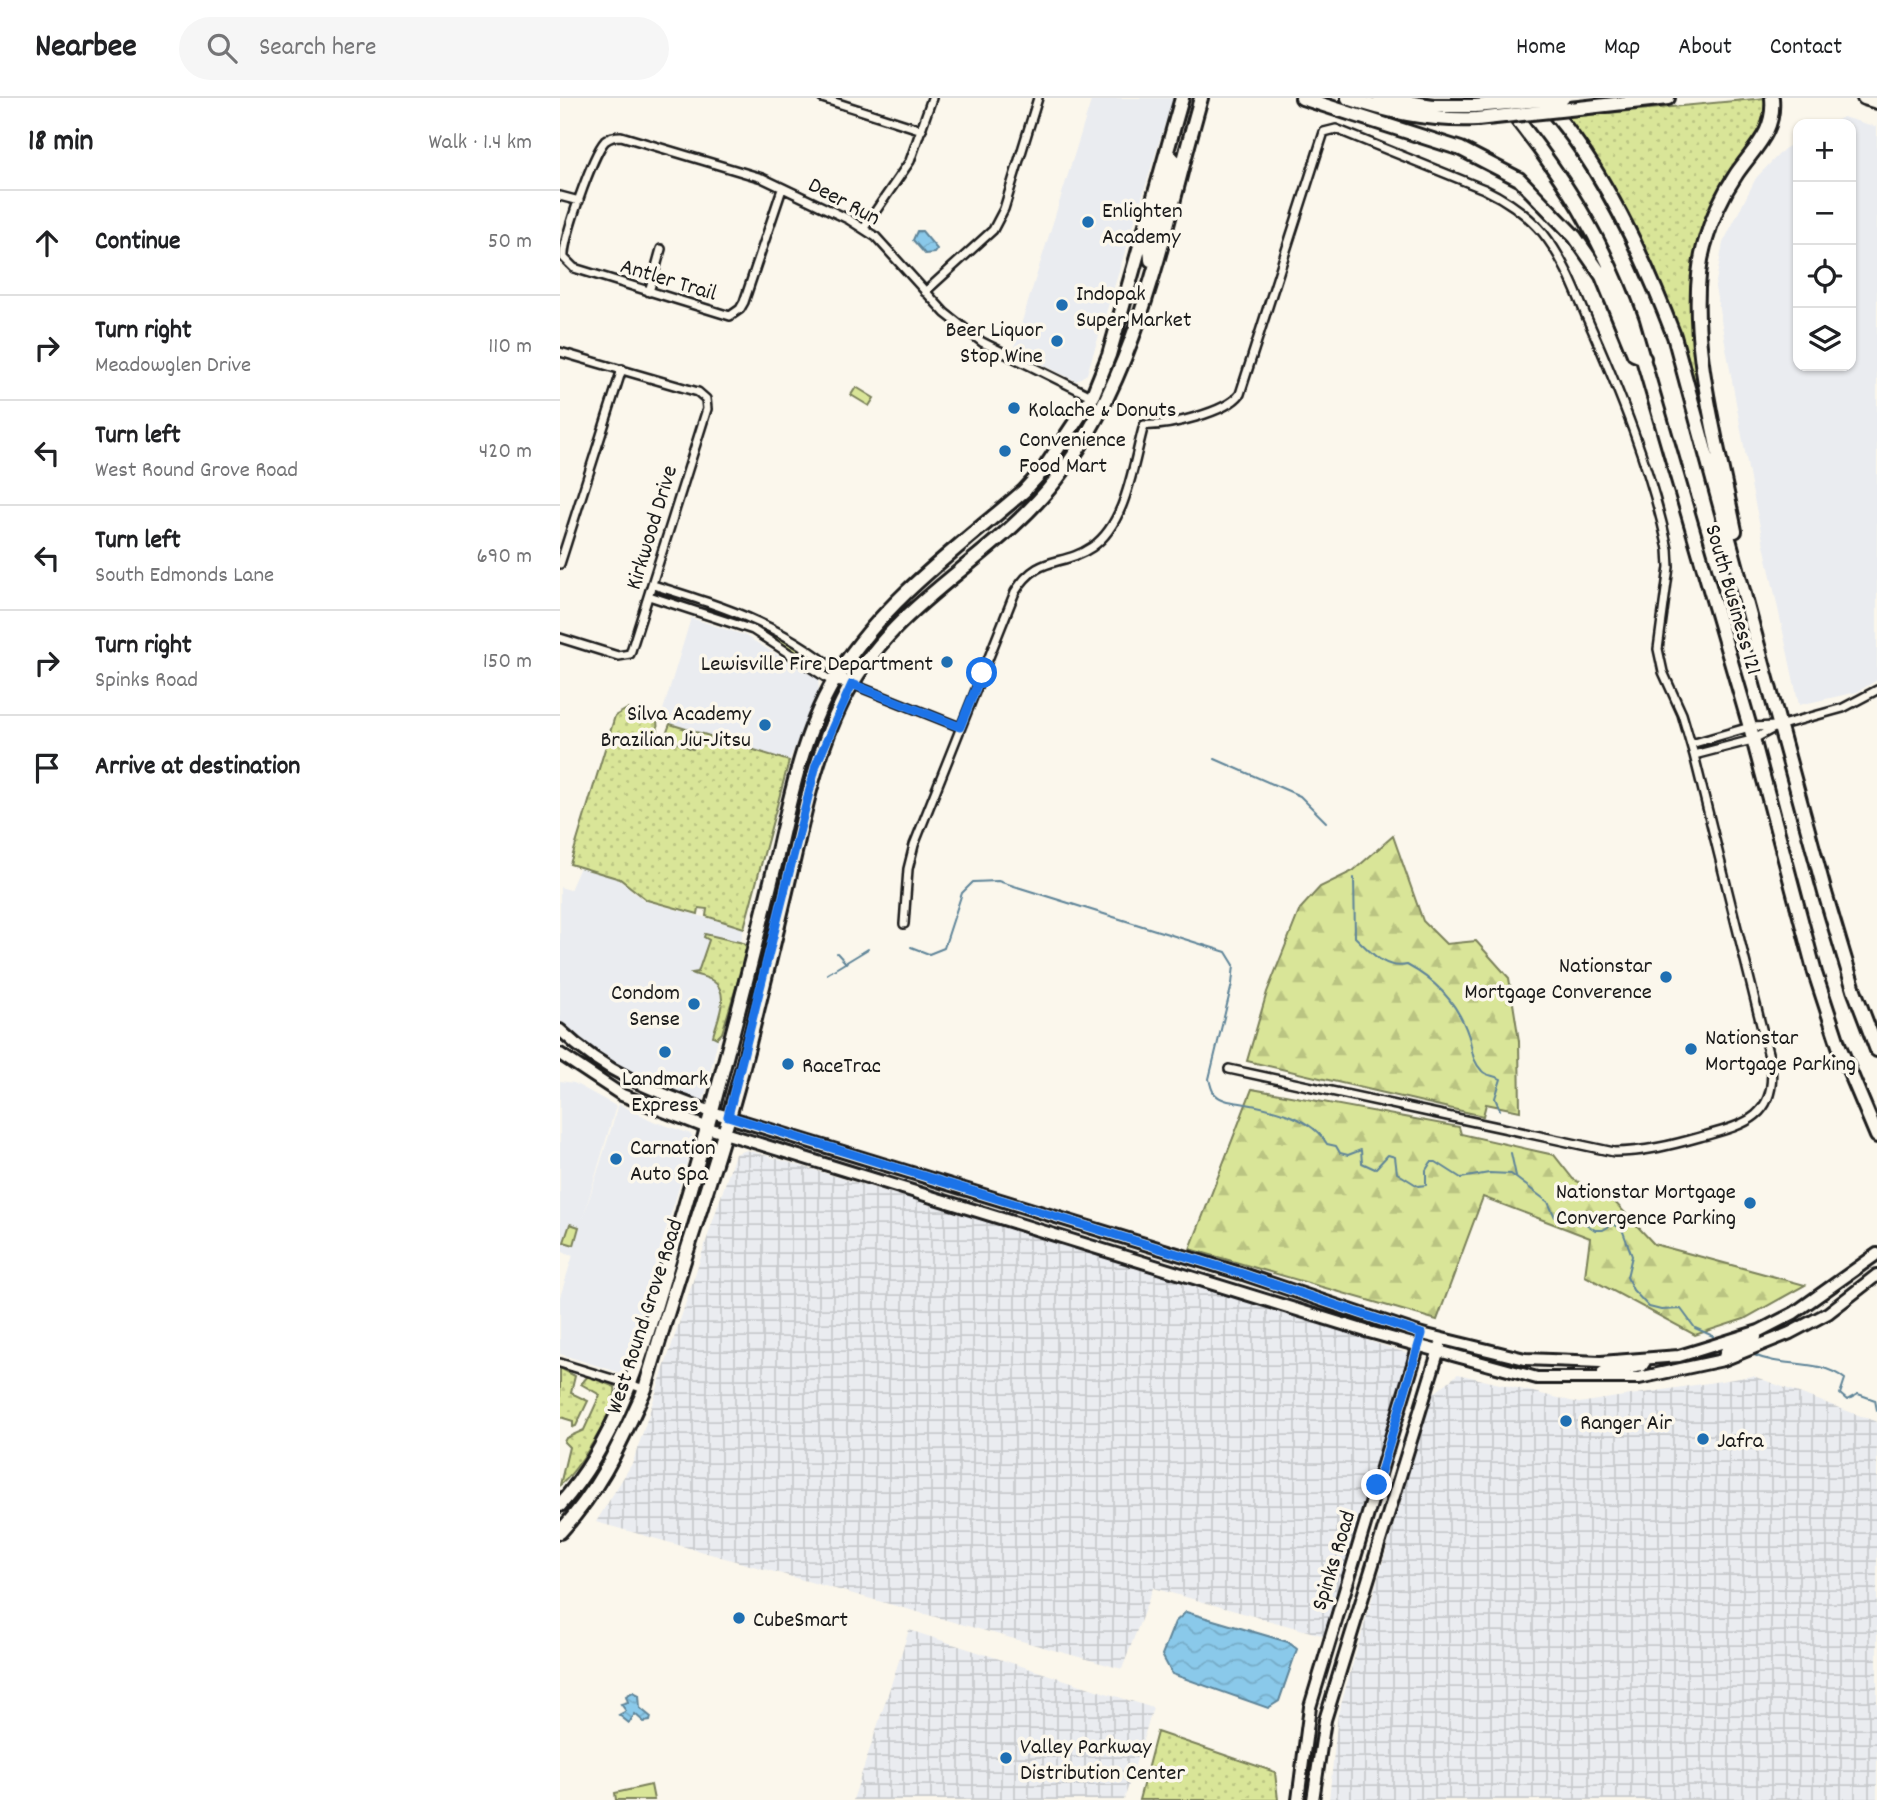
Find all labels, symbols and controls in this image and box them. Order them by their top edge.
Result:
search box [179,17,669,80]
text: Nearbee [35,25,137,72]
icon: search [203,29,241,67]
text: Search here [259,30,376,67]
text: Home [1516,31,1566,65]
text: Map [1604,31,1640,65]
text: About [1678,31,1732,65]
text: Contact [1770,31,1842,65]
map controls [1793,119,1856,371]
button: + [1793,119,1856,182]
text: 18 min [28,122,93,165]
text: Walk · 1.4 km [428,127,532,160]
street label: Deer Run [801,170,885,236]
button: − [1793,182,1856,245]
place label: Enlighten Academy [1102,196,1183,255]
marker: Enlighten Academy [1080,214,1096,230]
icon: ahead [28,224,66,262]
text: Continue [95,224,180,261]
text: 50 m [488,226,532,259]
button: locate [1793,245,1856,308]
street label: Antler Trail [616,251,721,312]
place label: Indopak Super Market [1076,279,1191,338]
marker: Indopak Super Market [1054,297,1070,313]
button: layers [1793,308,1856,371]
text: Turn right [95,313,192,350]
place label: Beer Liquor Stop Wine [946,315,1043,374]
icon: right [28,329,66,367]
text: 110 m [488,331,532,364]
marker: Beer Liquor Stop Wine [1049,333,1065,349]
text: Meadowglen Drive [95,350,251,383]
place label: Kolache & Donuts [1028,395,1177,428]
marker: Kolache & Donuts [1006,400,1022,416]
text: Turn left [95,418,181,455]
place label: Convenience Food Mart [1019,425,1126,484]
icon: left [28,434,66,472]
text: 420 m [479,436,532,469]
marker: Convenience Food Mart [997,443,1013,459]
text: West Round Grove Road [95,455,298,488]
street label: Kirkwood Drive [619,462,688,594]
street label: South Business 121 [1694,521,1769,679]
text: Turn left [95,523,181,560]
icon: left [28,539,66,577]
text: 690 m [477,541,532,574]
text: South Edmonds Lane [95,560,274,593]
text: Turn right [95,628,192,665]
icon: right [28,644,66,682]
text: 150 m [483,646,532,679]
place label: Lewisville Fire Department [701,649,933,682]
marker: Lewisville Fire Department [939,654,955,670]
route start [966,657,997,688]
text: Spinks Road [95,665,198,698]
place label: Silva Academy Brazilian Jiu-Jitsu [600,699,752,758]
marker: Silva Academy Brazilian Jiu-Jitsu [757,717,773,733]
icon: arrive [28,749,66,787]
text: Arrive at destination [95,749,300,786]
place label: Nationstar Mortgage Converence [1464,951,1652,1010]
marker: Nationstar Mortgage Converence [1658,969,1674,985]
place label: Condom Sense [611,978,680,1037]
marker: Condom Sense [686,996,702,1012]
place label: Nationstar Mortgage Parking [1705,1023,1856,1082]
marker: Nationstar Mortgage Parking [1683,1041,1699,1057]
marker: Landmark Express [657,1044,673,1060]
place label: RaceTrac [802,1051,881,1084]
marker: RaceTrac [780,1056,796,1072]
place label: Landmark Express [622,1064,708,1123]
place label: Carnation Auto Spa [630,1133,716,1192]
marker: Carnation Auto Spa [608,1151,624,1167]
place label: Nationstar Mortgage Convergence Parking [1556,1177,1736,1236]
marker: Nationstar Mortgage Convergence Parking [1742,1195,1758,1211]
street label: West Round Grove Road [599,1215,693,1419]
place label: Ranger Air [1580,1408,1672,1441]
marker: Ranger Air [1558,1413,1574,1429]
place label: Jafra [1717,1426,1765,1459]
marker: Jafra [1695,1431,1711,1447]
route end [1361,1469,1392,1500]
street label: Spinks Road [1305,1507,1366,1615]
place label: CubeSmart [753,1605,848,1638]
marker: CubeSmart [731,1610,747,1626]
place label: Valley Parkway Distribution Center [1020,1732,1185,1791]
marker: Valley Parkway Distribution Center [998,1750,1014,1766]

